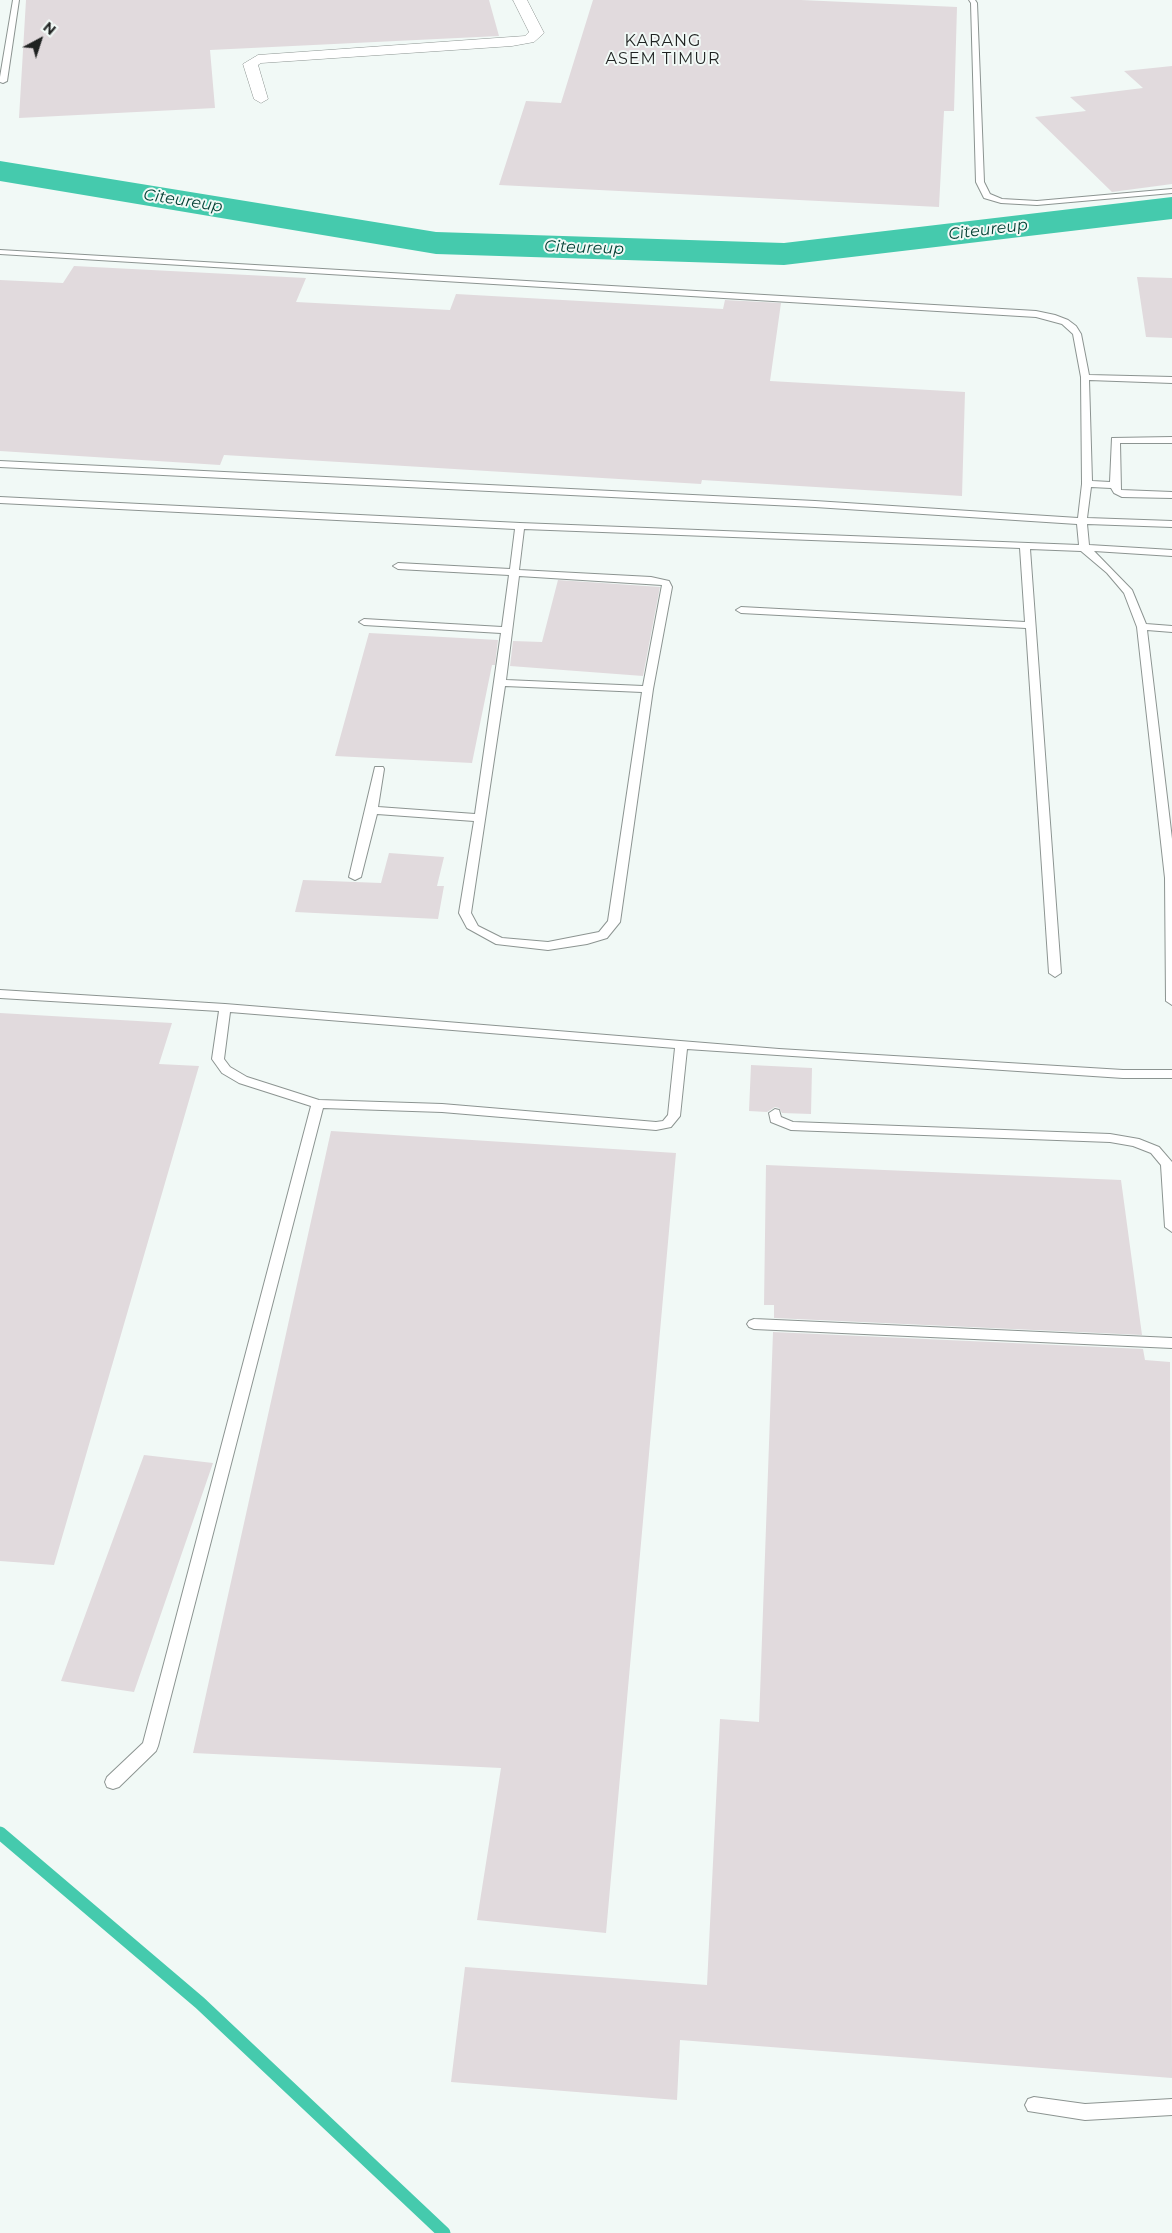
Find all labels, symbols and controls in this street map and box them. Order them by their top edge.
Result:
north arrow [15,15,65,65]
text: N [40,18,60,39]
district label: KARANG ASEM TIMUR [604,31,722,69]
water label: Citeureup [142,185,224,217]
water label: Citeureup [947,216,1029,244]
water label: Citeureup [544,237,624,259]

